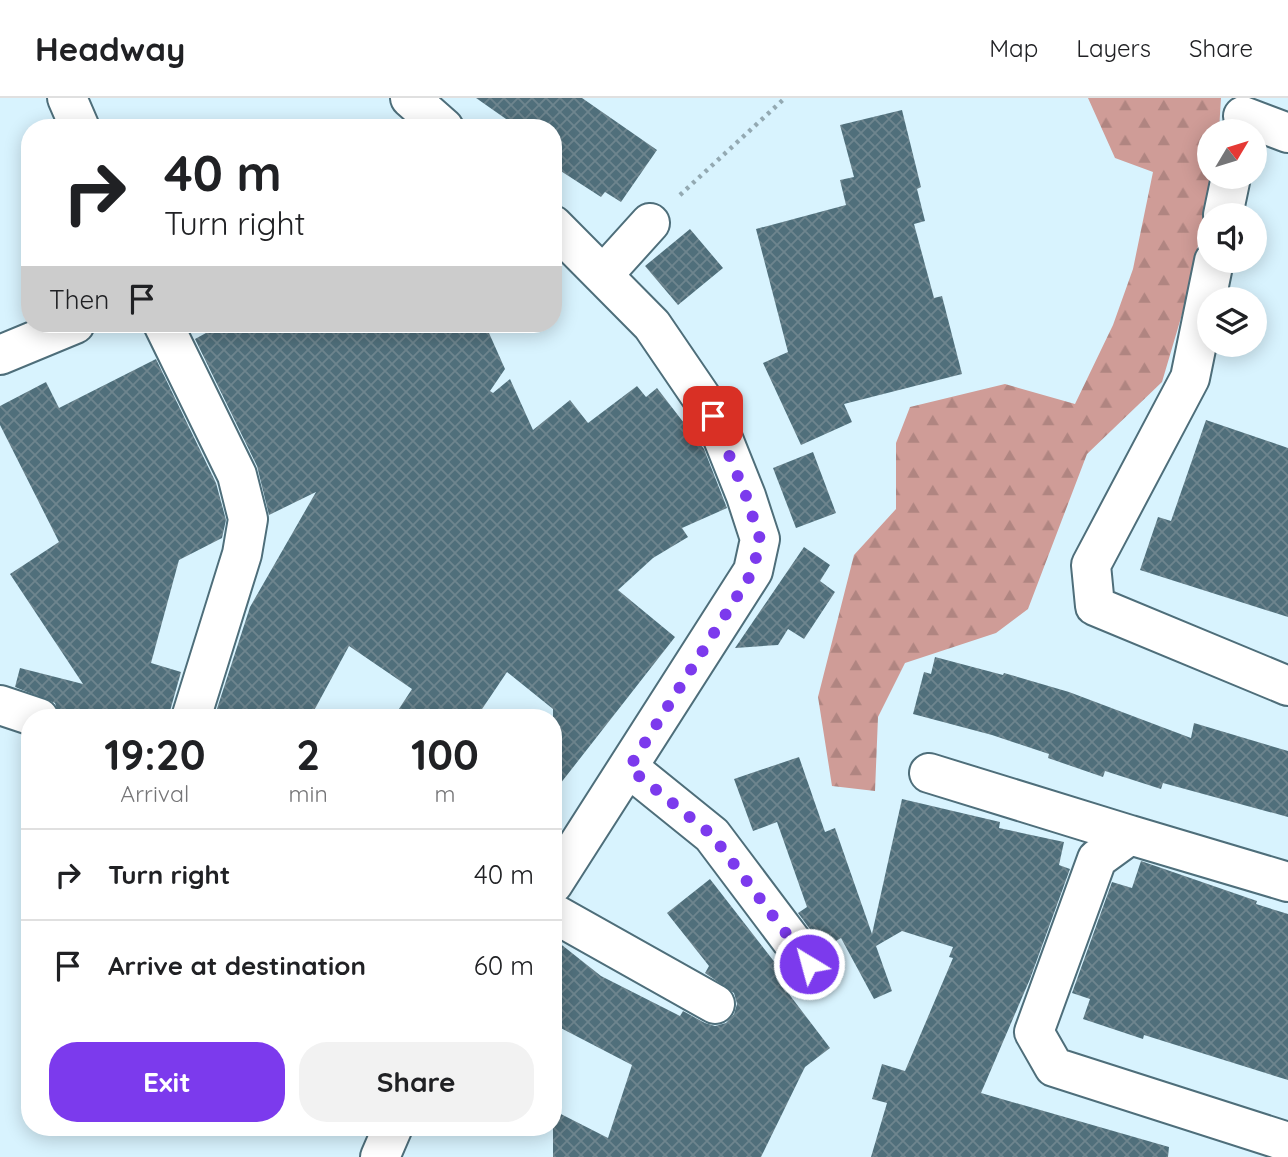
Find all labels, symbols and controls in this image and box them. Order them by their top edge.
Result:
text: Headway [35,28,185,69]
text: Map [989,33,1038,63]
text: Layers [1076,33,1151,63]
text: Share [1189,33,1253,63]
north arrow [1197,119,1267,189]
map controls [1197,119,1267,357]
text: 40 m [164,142,282,203]
icon: right [49,147,140,238]
text: Turn right [164,203,305,243]
button: sound [1197,203,1267,273]
icon: arrive [123,280,161,318]
text: Then [49,283,109,316]
button: layers [1197,287,1267,357]
pin [683,386,743,446]
icon: arrive [694,397,732,435]
text: 19:20 [104,728,205,781]
text: 2 [296,728,320,781]
text: 100 [411,728,479,781]
text: Arrival [120,779,189,808]
text: min [289,779,328,808]
text: m [434,779,455,808]
icon: right [49,856,87,894]
text: Turn right [108,858,230,891]
text: 40 m [474,858,534,891]
position arrow [772,927,846,1001]
icon: arrive [49,947,87,985]
text: Arrive at destination [108,949,366,982]
text: 60 m [474,949,534,982]
button: Exit [49,1042,285,1122]
button: Share [299,1042,534,1122]

